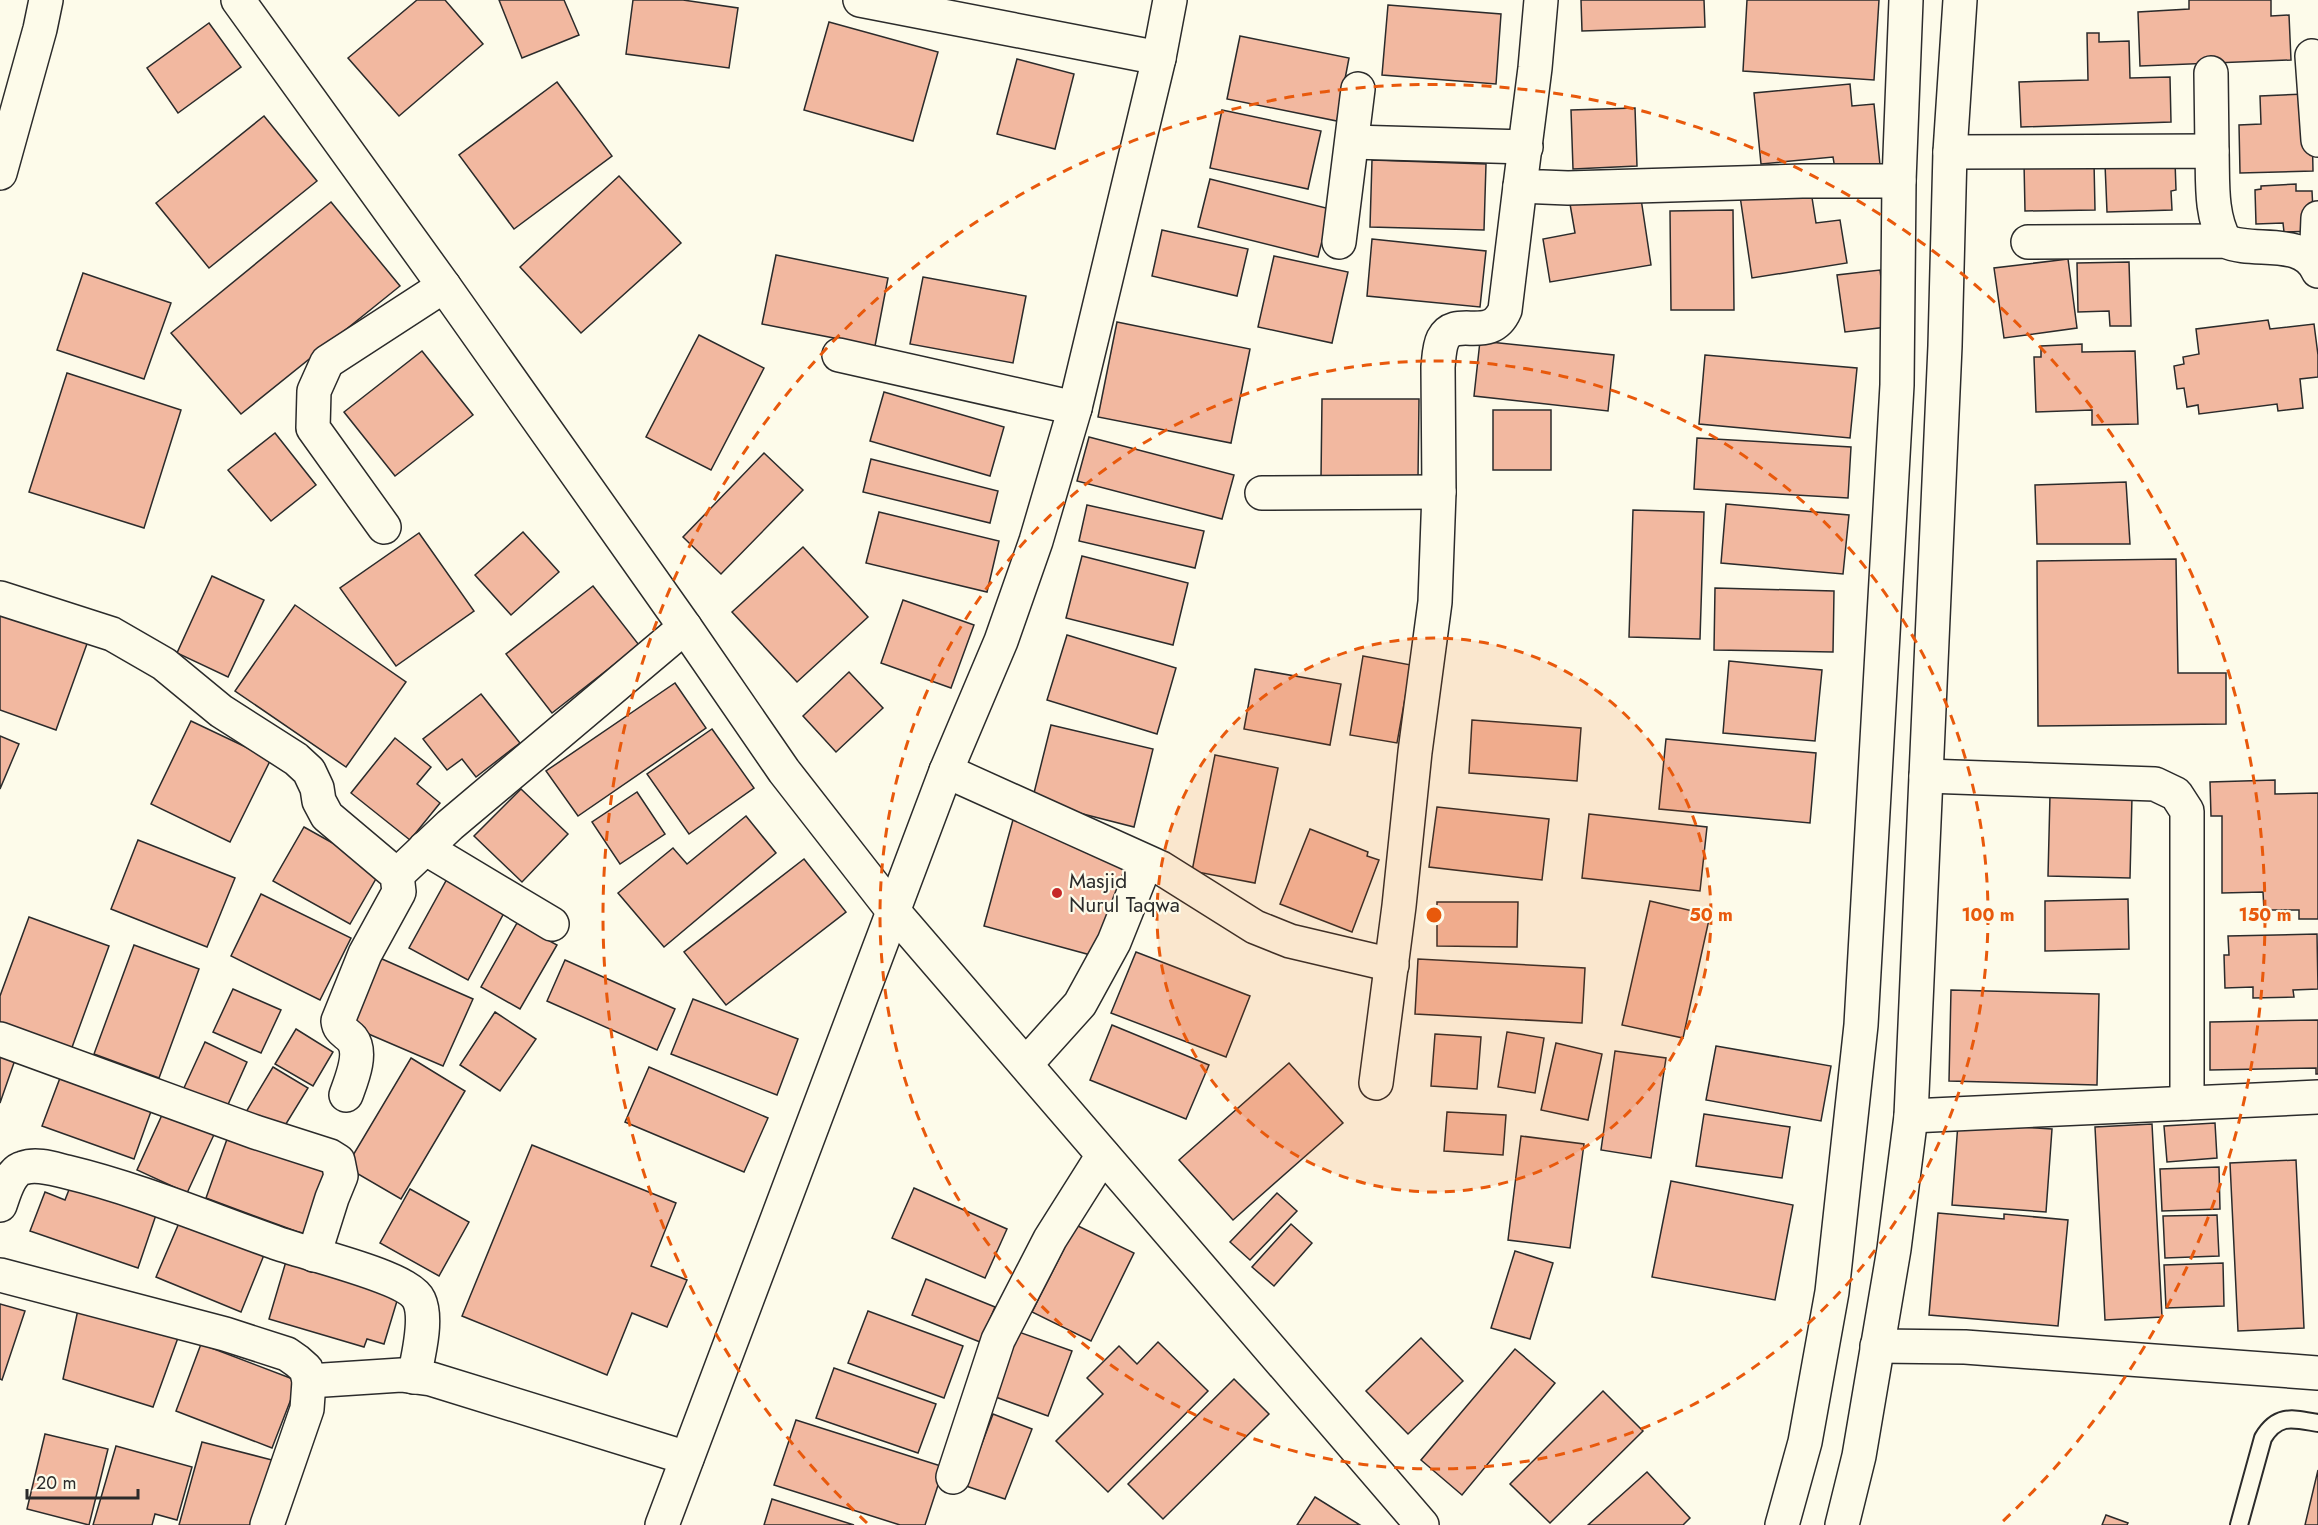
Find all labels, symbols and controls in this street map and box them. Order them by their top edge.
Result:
place label: Masjid Nurul Taqwa [1069,866,1180,920]
marker: Masjid Nurul Taqwa [1050,886,1064,900]
text: 50 m [1689,902,1733,928]
text: 100 m [1961,902,2015,928]
text: 150 m [2239,902,2291,928]
centre of rings [1424,905,1444,925]
scale bar [27,1462,138,1500]
text: 20 m [36,1470,76,1496]

